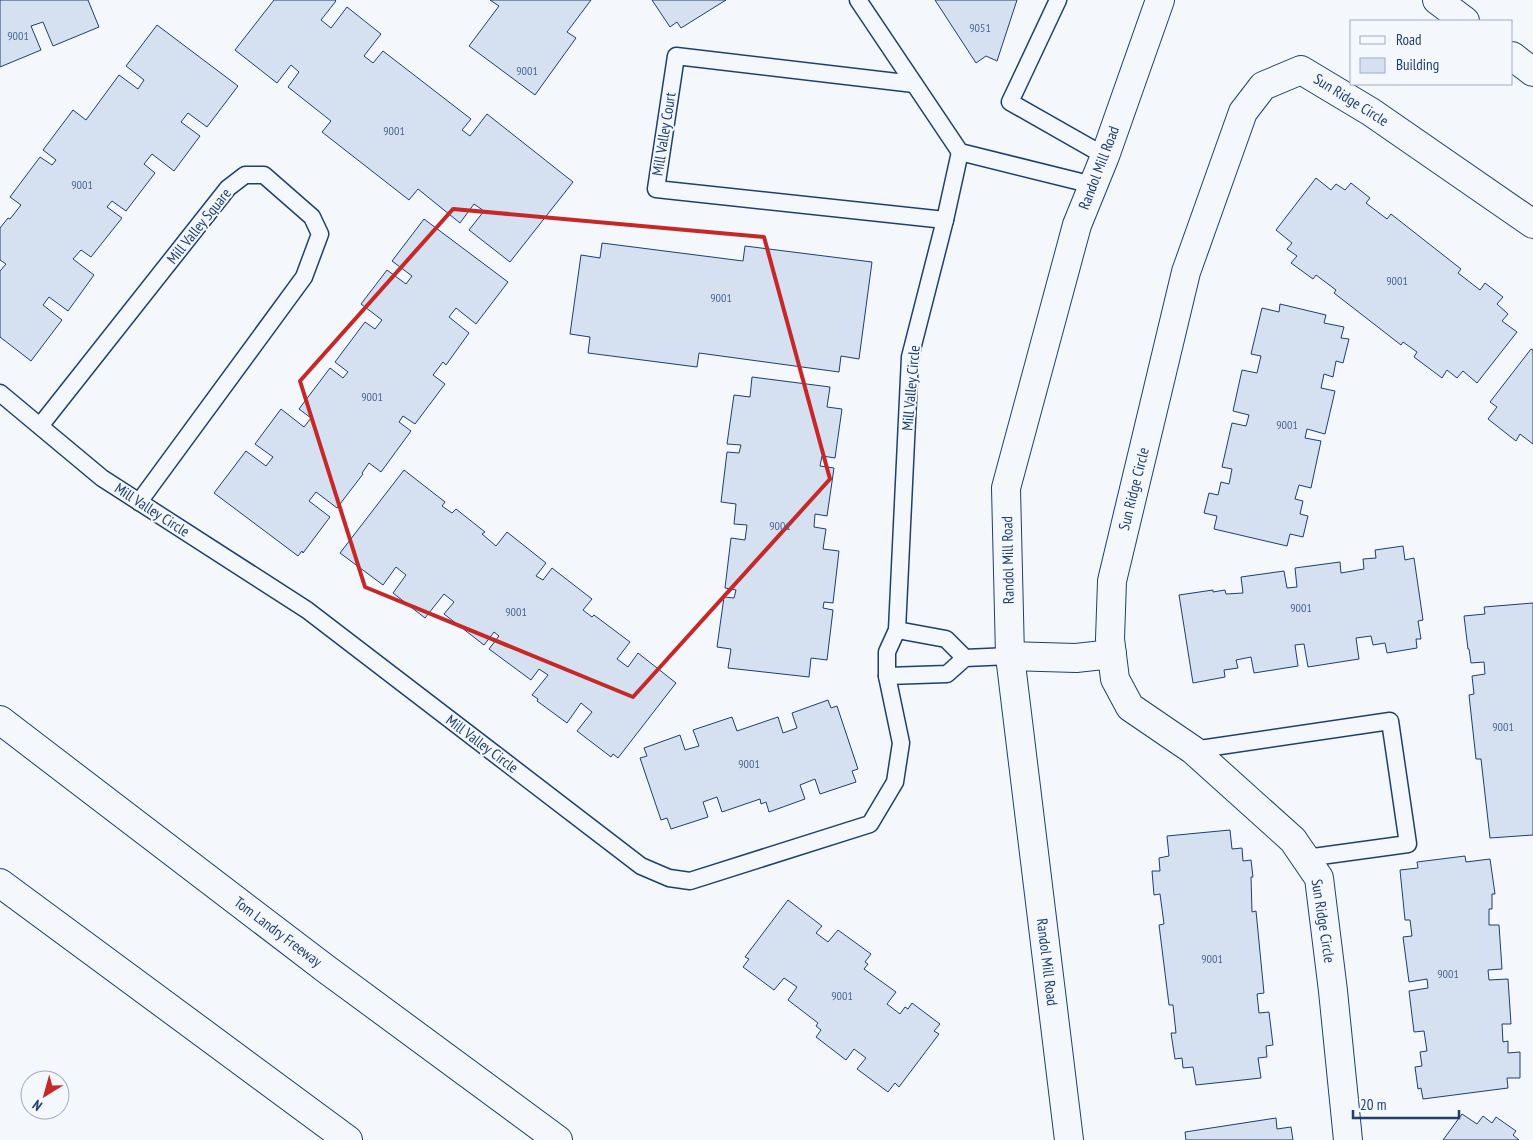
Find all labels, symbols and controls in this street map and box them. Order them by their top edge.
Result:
house number: 9051 [969,20,991,35]
legend [1350,20,1513,85]
house number: 9001 [7,28,29,43]
text: Road [1396,30,1422,49]
text: Building [1396,55,1439,74]
house number: 9001 [516,63,538,78]
street label: Sun Ridge Circle [1310,69,1392,130]
street label: Mill Valley Court [648,91,679,177]
house number: 9001 [383,123,405,138]
street label: Randol Mill Road [1074,123,1123,212]
house number: 9001 [71,177,93,192]
street label: Mill Valley Square [162,184,235,267]
house number: 9001 [1386,273,1408,288]
house number: 9001 [710,290,732,305]
street label: Mill Valley Circle [897,345,924,431]
house number: 9001 [361,389,383,404]
house number: 9001 [1276,417,1298,432]
street label: Sun Ridge Circle [1114,445,1153,532]
street label: Mill Valley Circle [111,478,193,541]
street label: Randol Mill Road [997,516,1018,604]
house number: 9001 [769,518,791,533]
house number: 9001 [1290,600,1312,615]
house number: 9001 [505,604,527,619]
street label: Mill Valley Circle [442,710,522,777]
house number: 9001 [1492,719,1514,734]
house number: 9001 [738,756,760,771]
street label: Sun Ridge Circle [1307,878,1340,964]
street label: Tom Landry Freeway [231,892,326,971]
street label: Randol Mill Road [1033,917,1062,1007]
house number: 9001 [1201,951,1223,966]
house number: 9001 [1437,966,1459,981]
house number: 9001 [831,988,853,1003]
north arrow [20,1070,70,1120]
scale bar [1353,1088,1459,1120]
text: 20 m [1360,1095,1386,1114]
text: N [29,1096,46,1115]

